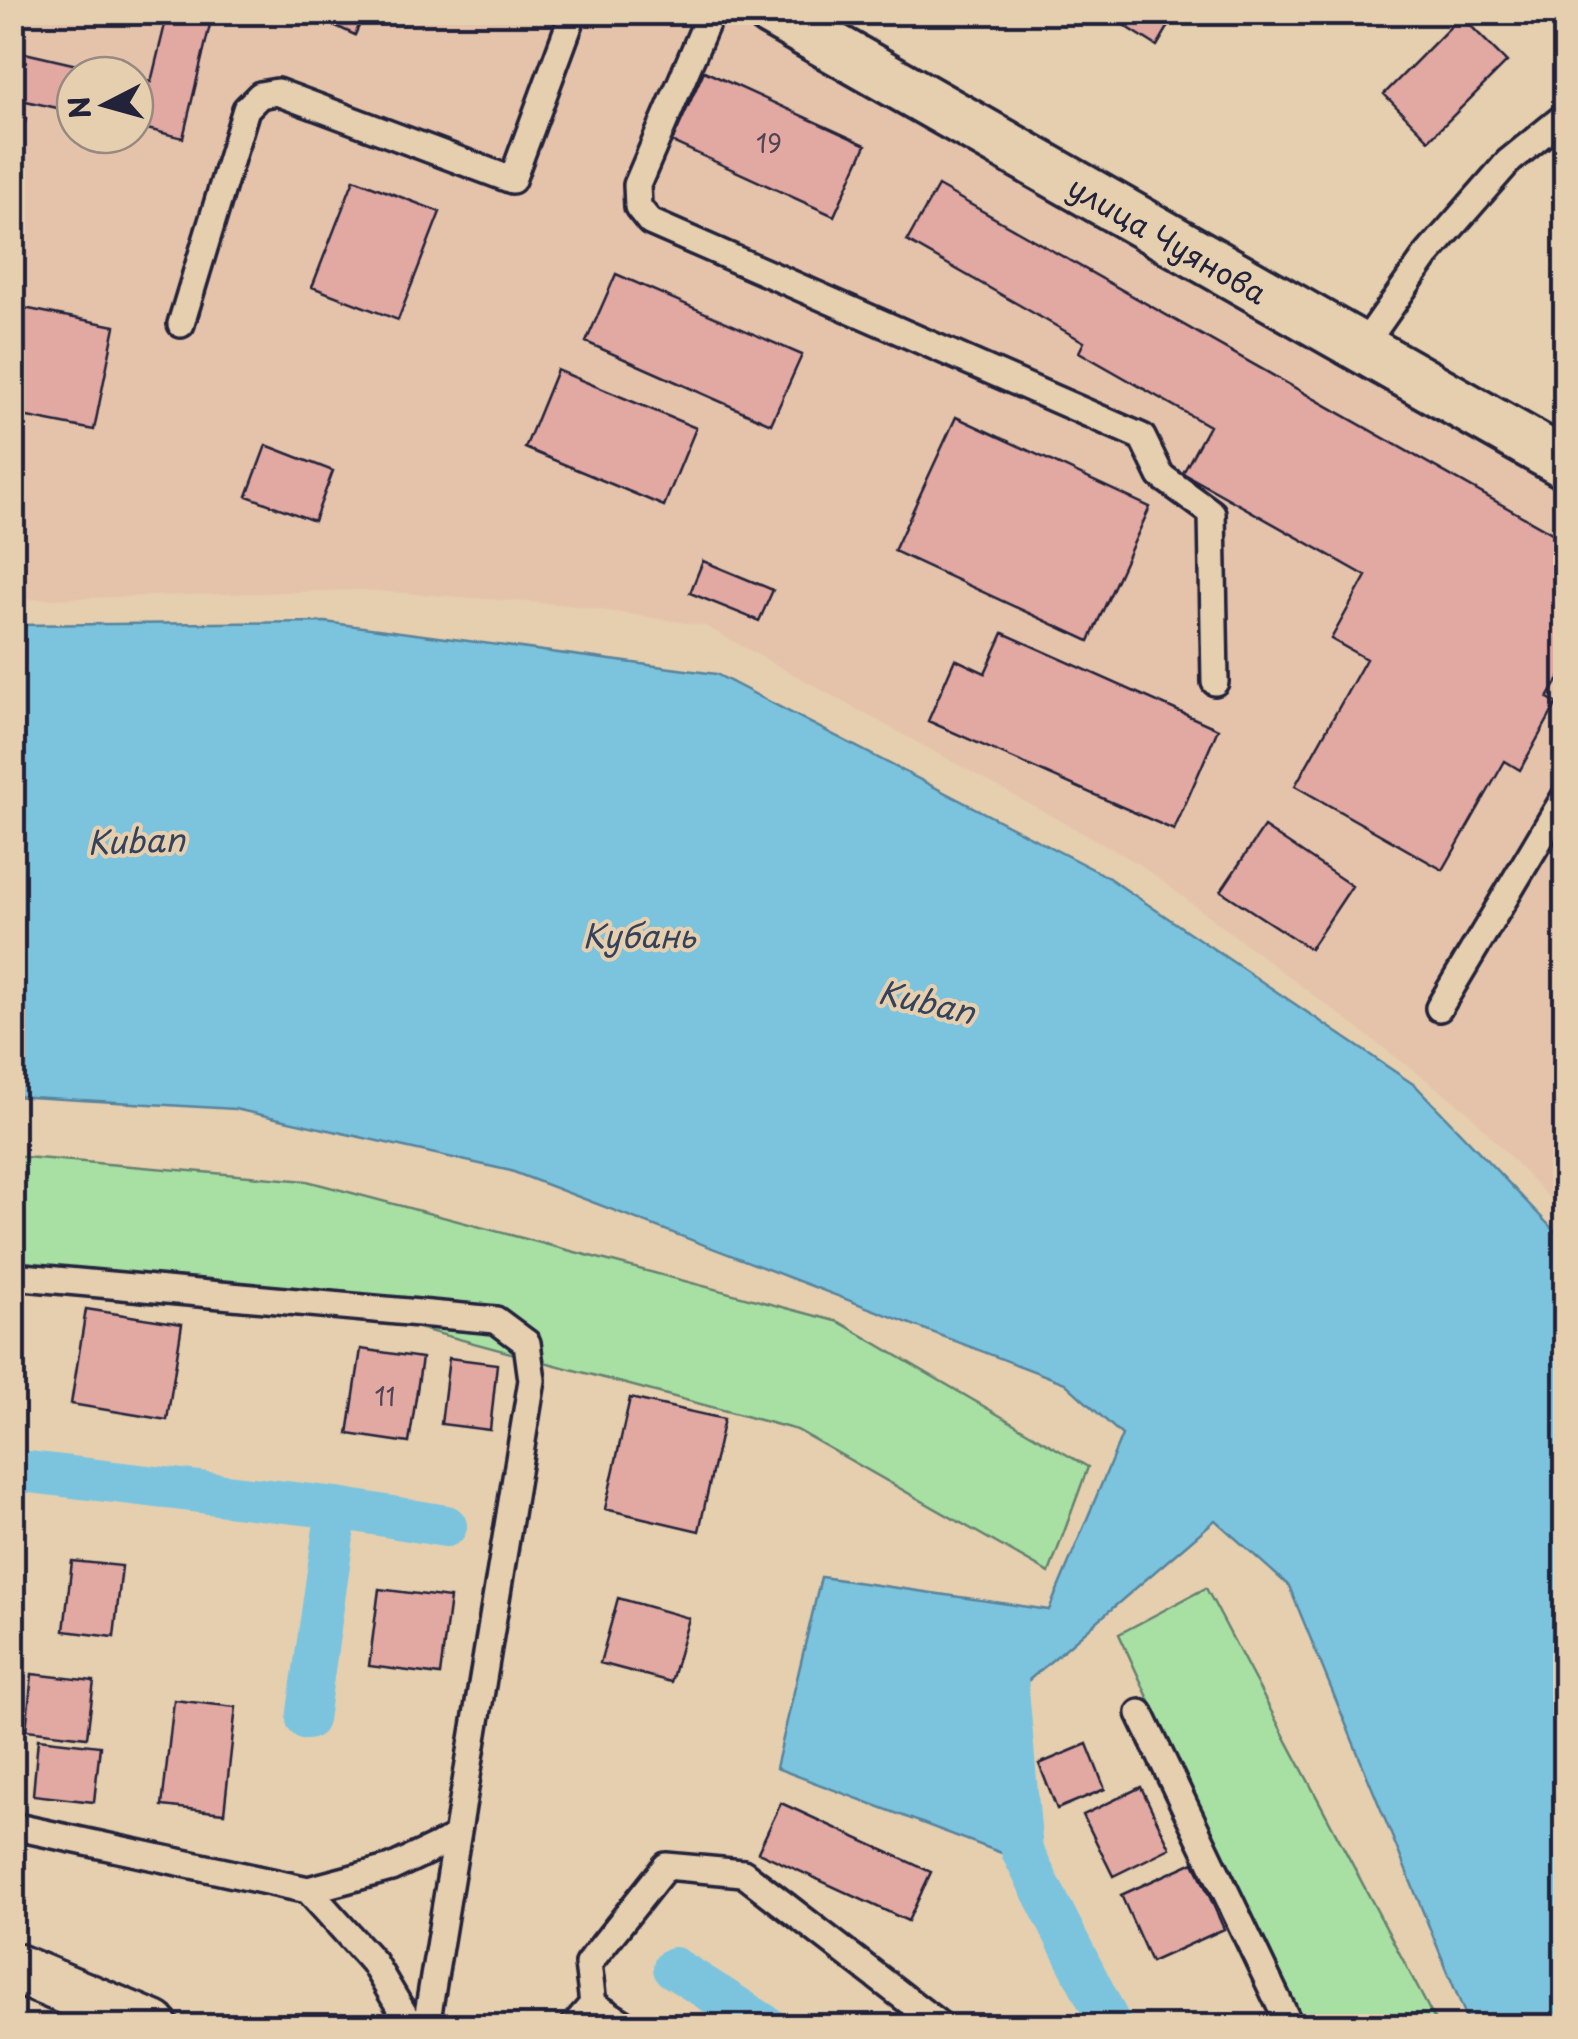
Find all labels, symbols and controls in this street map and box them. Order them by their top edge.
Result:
north arrow [55,55,155,155]
text: N [56,94,101,121]
house number: 19 [756,124,782,162]
street label: улица Чуянова [1060,164,1276,314]
water label: Kuban [86,814,187,866]
water label: Кубань [582,911,697,959]
water label: Kuban [874,967,982,1036]
house number: 11 [375,1377,395,1415]

